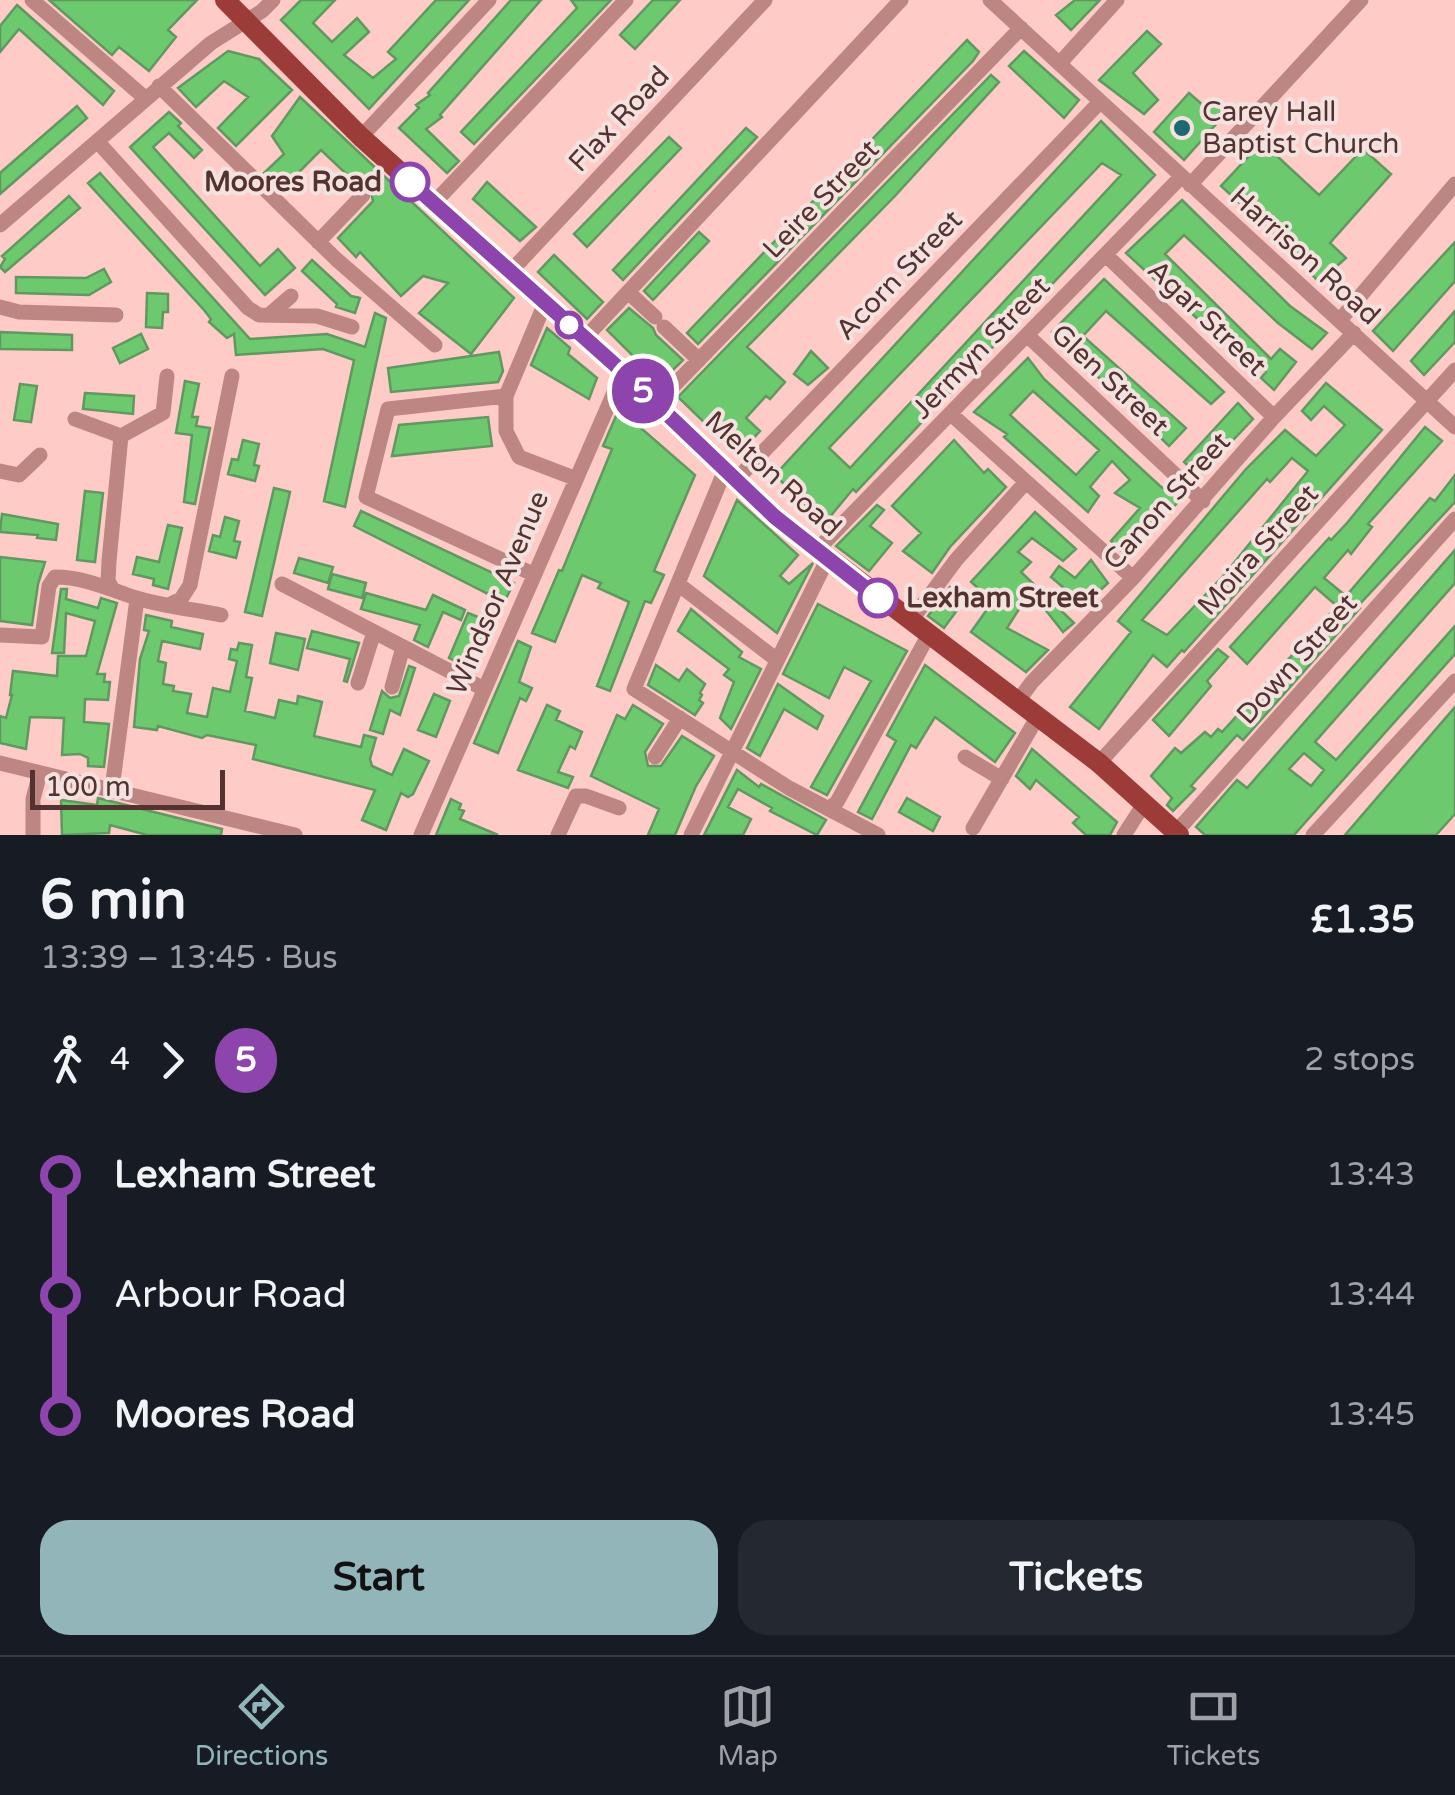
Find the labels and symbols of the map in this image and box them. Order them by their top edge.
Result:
street label: Flax Road [561,59,677,179]
place label: Carey Hall Baptist Church [1202,95,1399,161]
marker: Carey Hall Baptist Church [1171,117,1193,139]
street label: Leire Street [756,132,886,266]
marker: Moores Road [391,163,429,201]
place label: Moores Road [204,165,382,199]
street label: Harrison Road [1223,180,1387,332]
street label: Acorn Street [829,203,970,347]
street label: Agar Street [1141,253,1274,383]
street label: Jermyn Street [905,270,1058,426]
unlabelled marker [556,312,582,338]
street label: Glen Street [1044,317,1176,443]
line badge: 5 [610,358,676,424]
street label: Melton Road [698,404,848,544]
street label: Canon Street [1096,425,1238,577]
street label: Moira Street [1190,477,1326,622]
street label: Windsor Avenue [440,486,556,700]
marker: Lexham Street [859,579,897,617]
place label: Lexham Street [906,581,1099,615]
street label: Down Street [1230,587,1365,731]
scale bar [30,765,225,810]

